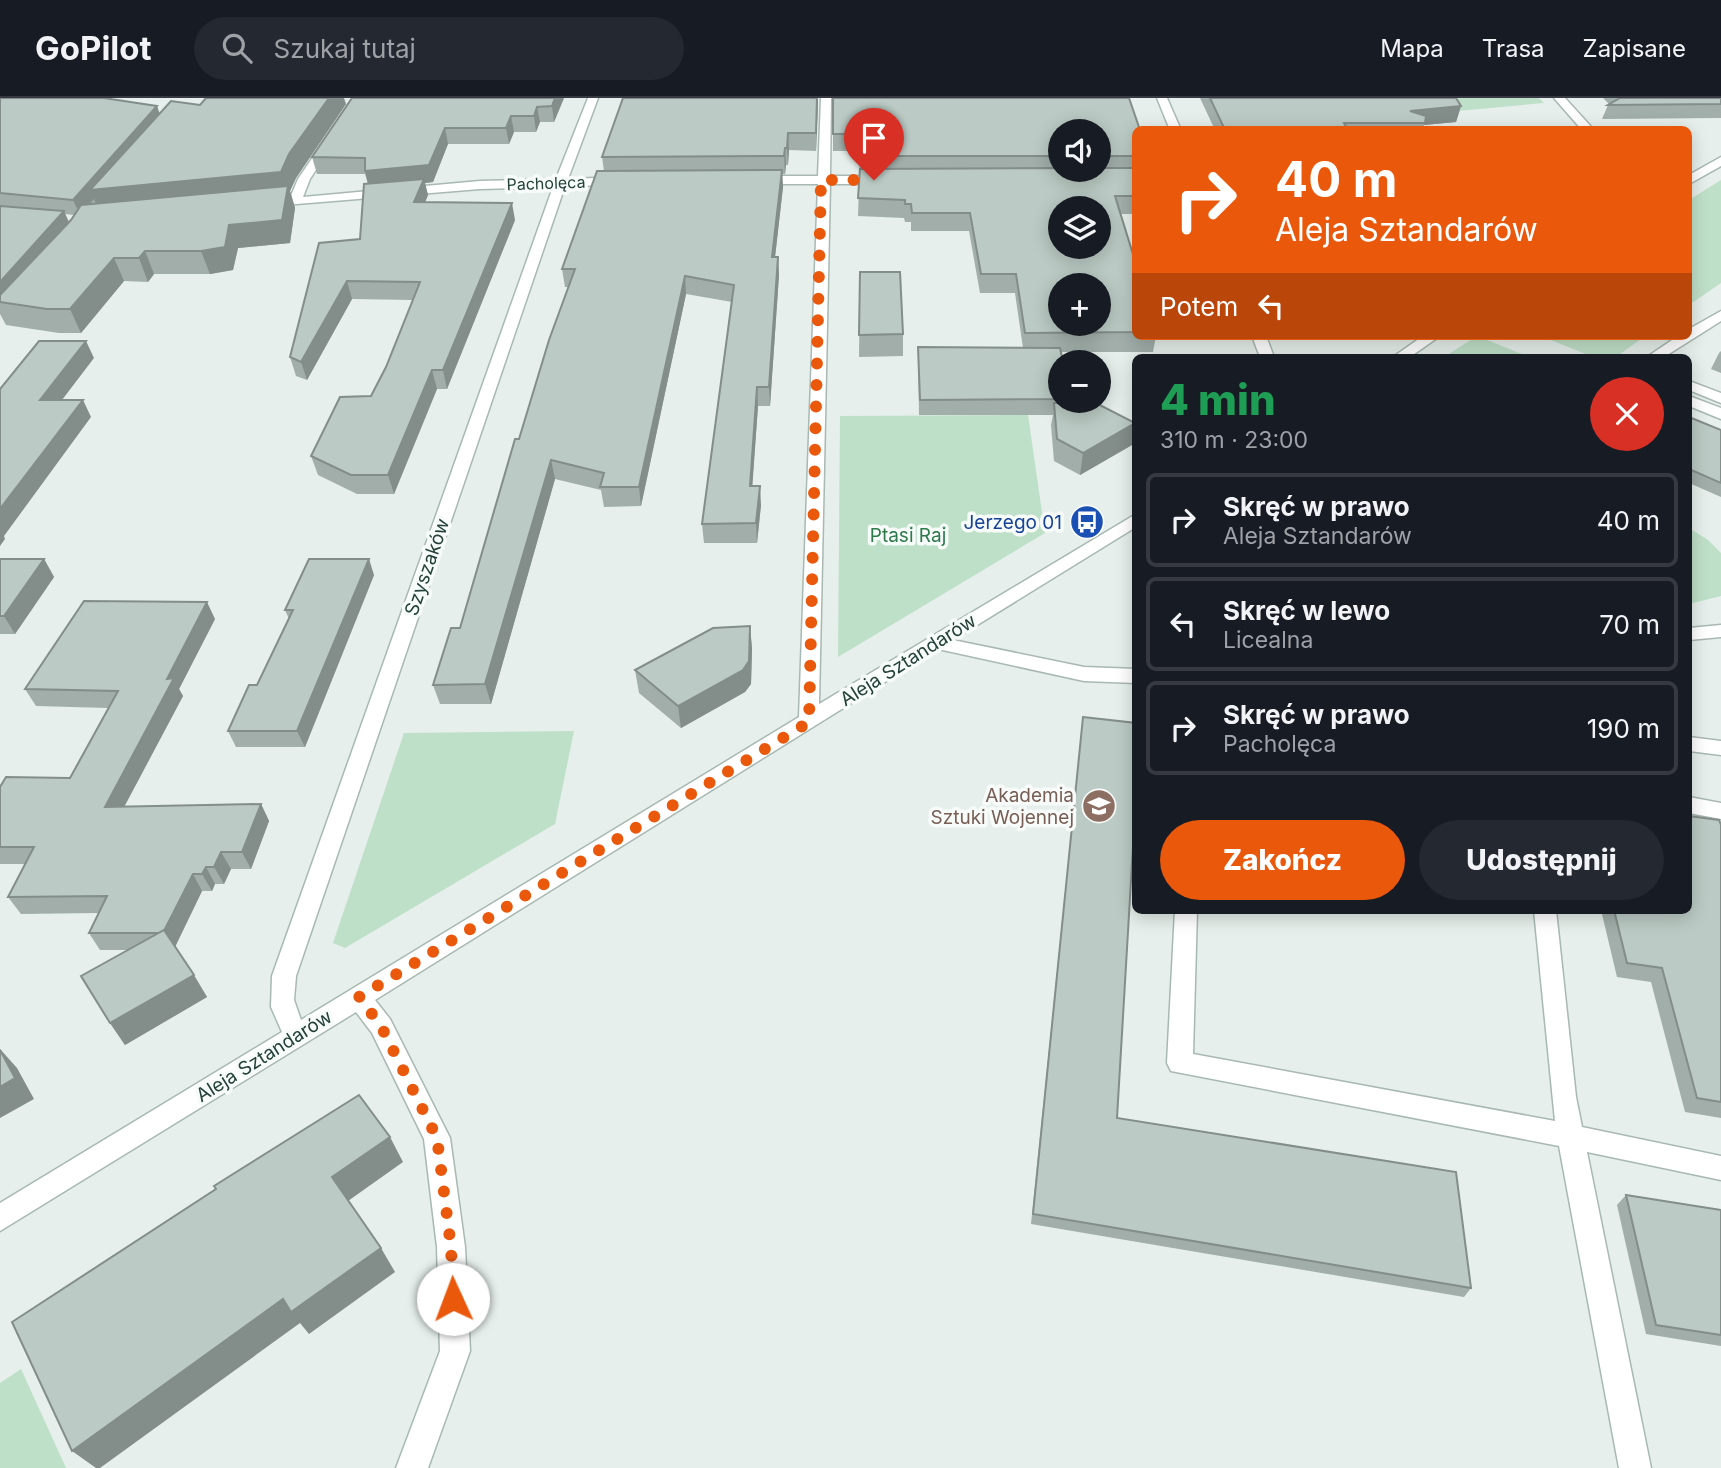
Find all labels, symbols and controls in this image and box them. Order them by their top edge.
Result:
search box [194,17,684,80]
text: GoPilot [35,28,152,68]
icon: search [218,29,256,67]
text: Szukaj tutaj [274,33,416,64]
text: Mapa [1380,34,1444,63]
text: Trasa [1482,34,1545,63]
text: Zapisane [1583,34,1686,63]
pin [844,108,904,180]
icon: arrive [855,119,893,157]
map controls [1048,119,1111,413]
button: sound [1048,119,1111,182]
text: 40 m [1275,150,1398,209]
icon: right [1160,154,1251,245]
street label: Pacholęca [506,172,586,194]
button: layers [1048,196,1111,259]
text: Aleja Sztandarów [1275,210,1538,249]
button: + [1048,273,1111,336]
icon: left [1252,287,1290,325]
text: Potem [1160,291,1238,322]
button: − [1048,350,1111,413]
text: 4 min [1160,374,1276,425]
button: close [1590,377,1664,451]
text: 310 m · 23:00 [1160,426,1308,454]
text: Skręć w prawo [1223,491,1410,522]
icon: right [1164,501,1202,539]
bus stop icon: Jerzego 01 [1068,503,1106,541]
text: 40 m [1597,505,1660,536]
place label: Jerzego 01 [964,511,1062,534]
street label: Szyszaków [400,515,454,619]
text: Aleja Sztandarów [1223,522,1412,550]
park label: Ptasi Raj [870,524,946,547]
text: Skręć w lewo [1223,595,1390,626]
icon: left [1164,605,1202,643]
street label: Aleja Sztandarów [836,609,980,711]
text: 70 m [1599,609,1660,640]
text: Licealna [1223,626,1313,654]
text: Skręć w prawo [1223,699,1410,730]
icon: right [1164,709,1202,747]
text: 190 m [1587,713,1660,744]
text: Pacholęca [1223,730,1336,758]
place label: Akademia Sztuki Wojennej [931,784,1074,829]
school or university icon: Akademia Sztuki Wojennej [1080,787,1118,825]
button: Zakończ [1160,820,1405,900]
button: Udostępnij [1419,820,1664,900]
street label: Aleja Sztandarów [192,1005,336,1107]
position arrow [416,1262,490,1336]

